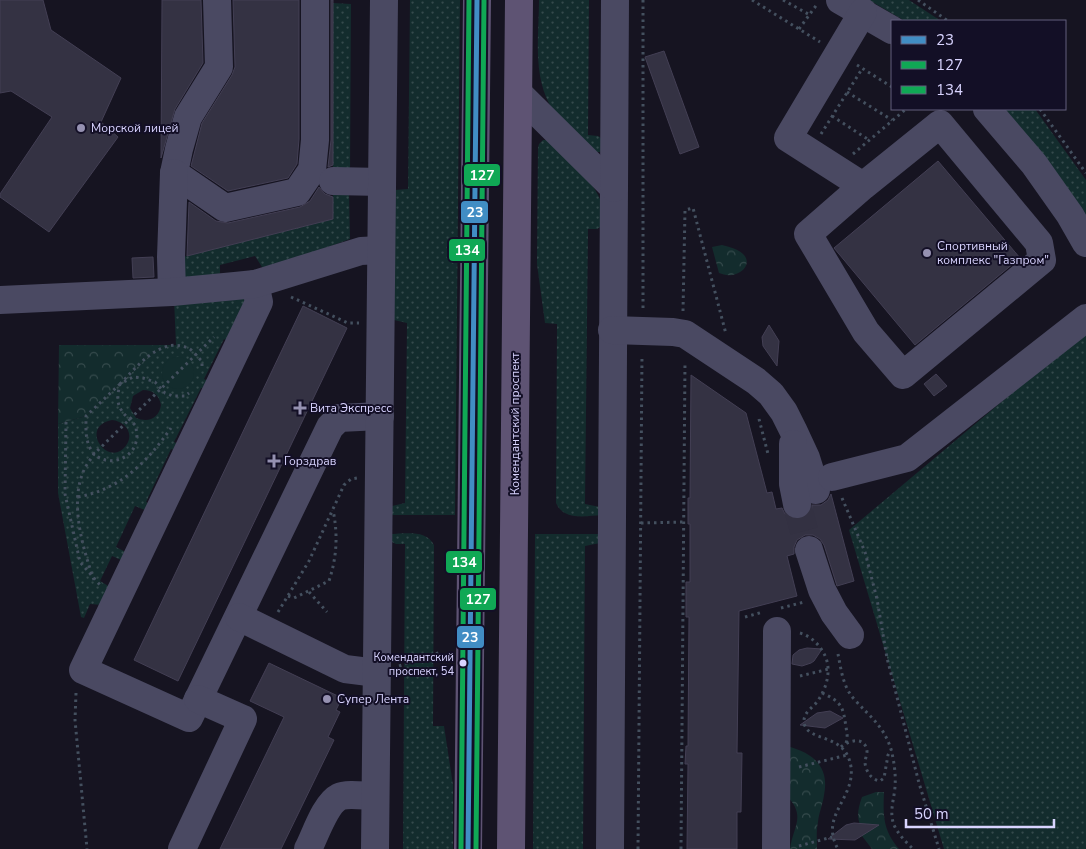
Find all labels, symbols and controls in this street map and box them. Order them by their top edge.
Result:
legend [891,20,1066,110]
text: 23 [936,30,954,50]
text: 127 [936,55,963,75]
text: 134 [936,80,963,100]
place label: Морской лицей [91,120,179,136]
marker: Морской лицей [75,122,87,134]
line badge: 127 [463,163,501,187]
text: 127 [469,166,495,185]
line badge: 23 [460,200,489,224]
text: 23 [467,203,483,222]
line badge: 134 [448,238,486,262]
place label: Спортивный комплекс "Газпром" [937,238,1049,268]
text: 134 [454,241,480,260]
marker: Спортивный комплекс "Газпром" [921,247,933,259]
street label: Комендантский проспект [507,352,523,495]
place label: Вита Экспресс [310,400,392,416]
marker: Вита Экспресс [294,402,306,414]
place label: Горздрав [284,453,337,469]
marker: Горздрав [268,455,280,467]
line badge: 134 [445,550,483,574]
text: 134 [451,553,477,572]
line badge: 127 [459,587,497,611]
text: 127 [465,590,491,609]
line badge: 23 [456,625,485,649]
text: 23 [462,628,478,647]
place label: Комендантский проспект, 54 [374,650,454,679]
marker: Комендантский проспект, 54 [458,658,468,668]
place label: Супер Лента [337,691,409,707]
marker: Супер Лента [321,693,333,705]
scale bar [906,796,1054,828]
text: 50 m [914,804,949,824]

